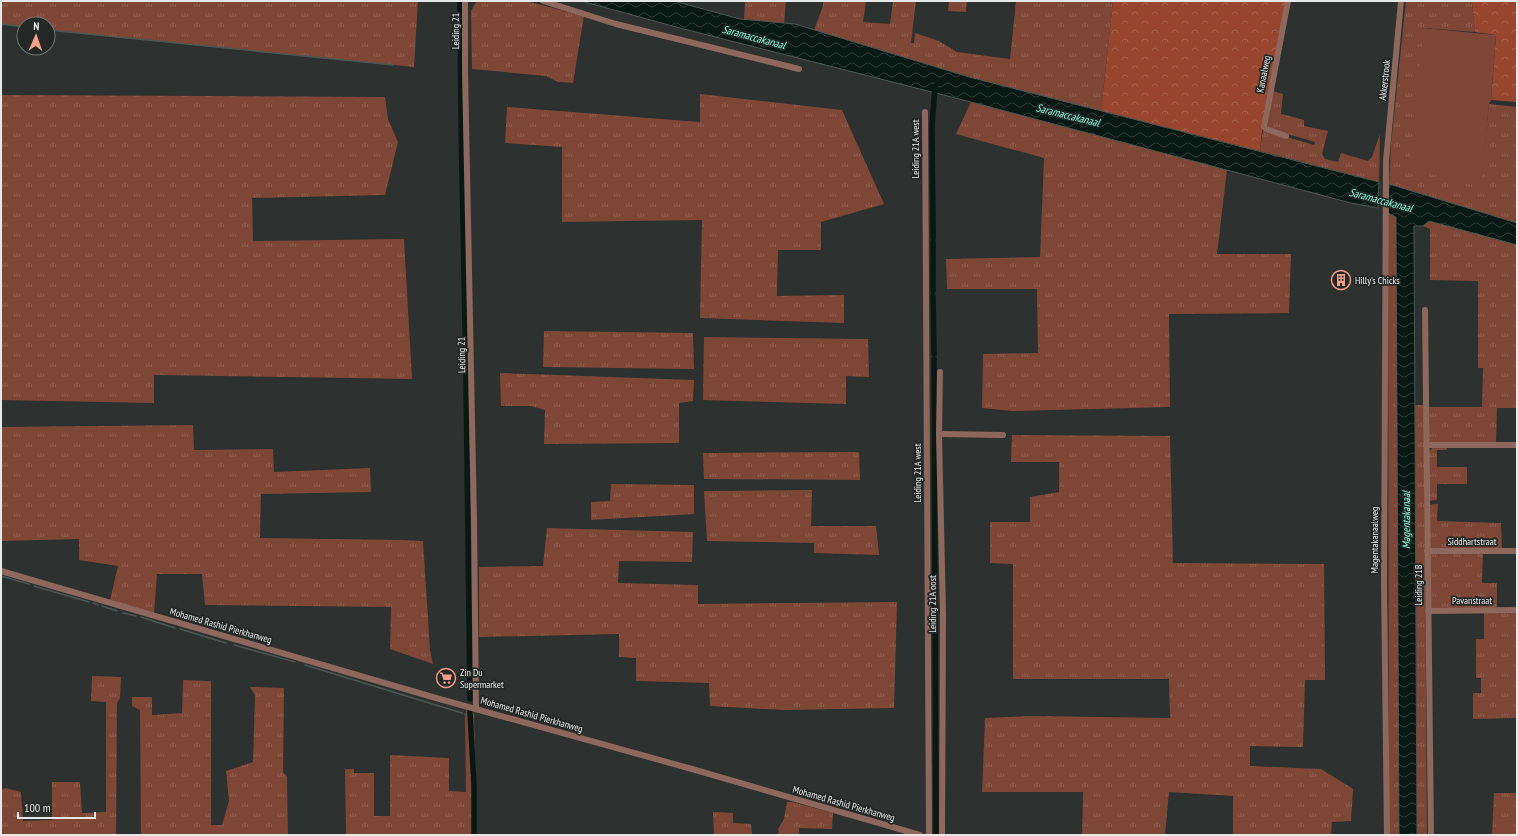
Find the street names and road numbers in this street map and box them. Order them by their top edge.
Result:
street label: Leiding 21 [449,13,462,49]
street label: Kanaalweg [1254,54,1273,94]
street label: Akkerstrook [1376,59,1393,101]
street label: Leiding 21A west [909,119,922,178]
street label: Leiding 21 [455,337,468,373]
street label: Leiding 21A west [911,443,924,502]
street label: Magentakanaalweg [1368,507,1381,573]
street label: Siddhartstraat [1448,535,1497,548]
street label: Leiding 21B [1412,564,1425,606]
street label: Leiding 21A oost [926,575,939,633]
street label: Pavanstraat [1452,594,1492,607]
street label: Mohamed Rashid Pierkhanweg [168,605,273,646]
street label: Mohamed Rashid Pierkhanweg [479,694,584,735]
street label: Mohamed Rashid Pierkhanweg [791,783,896,824]

